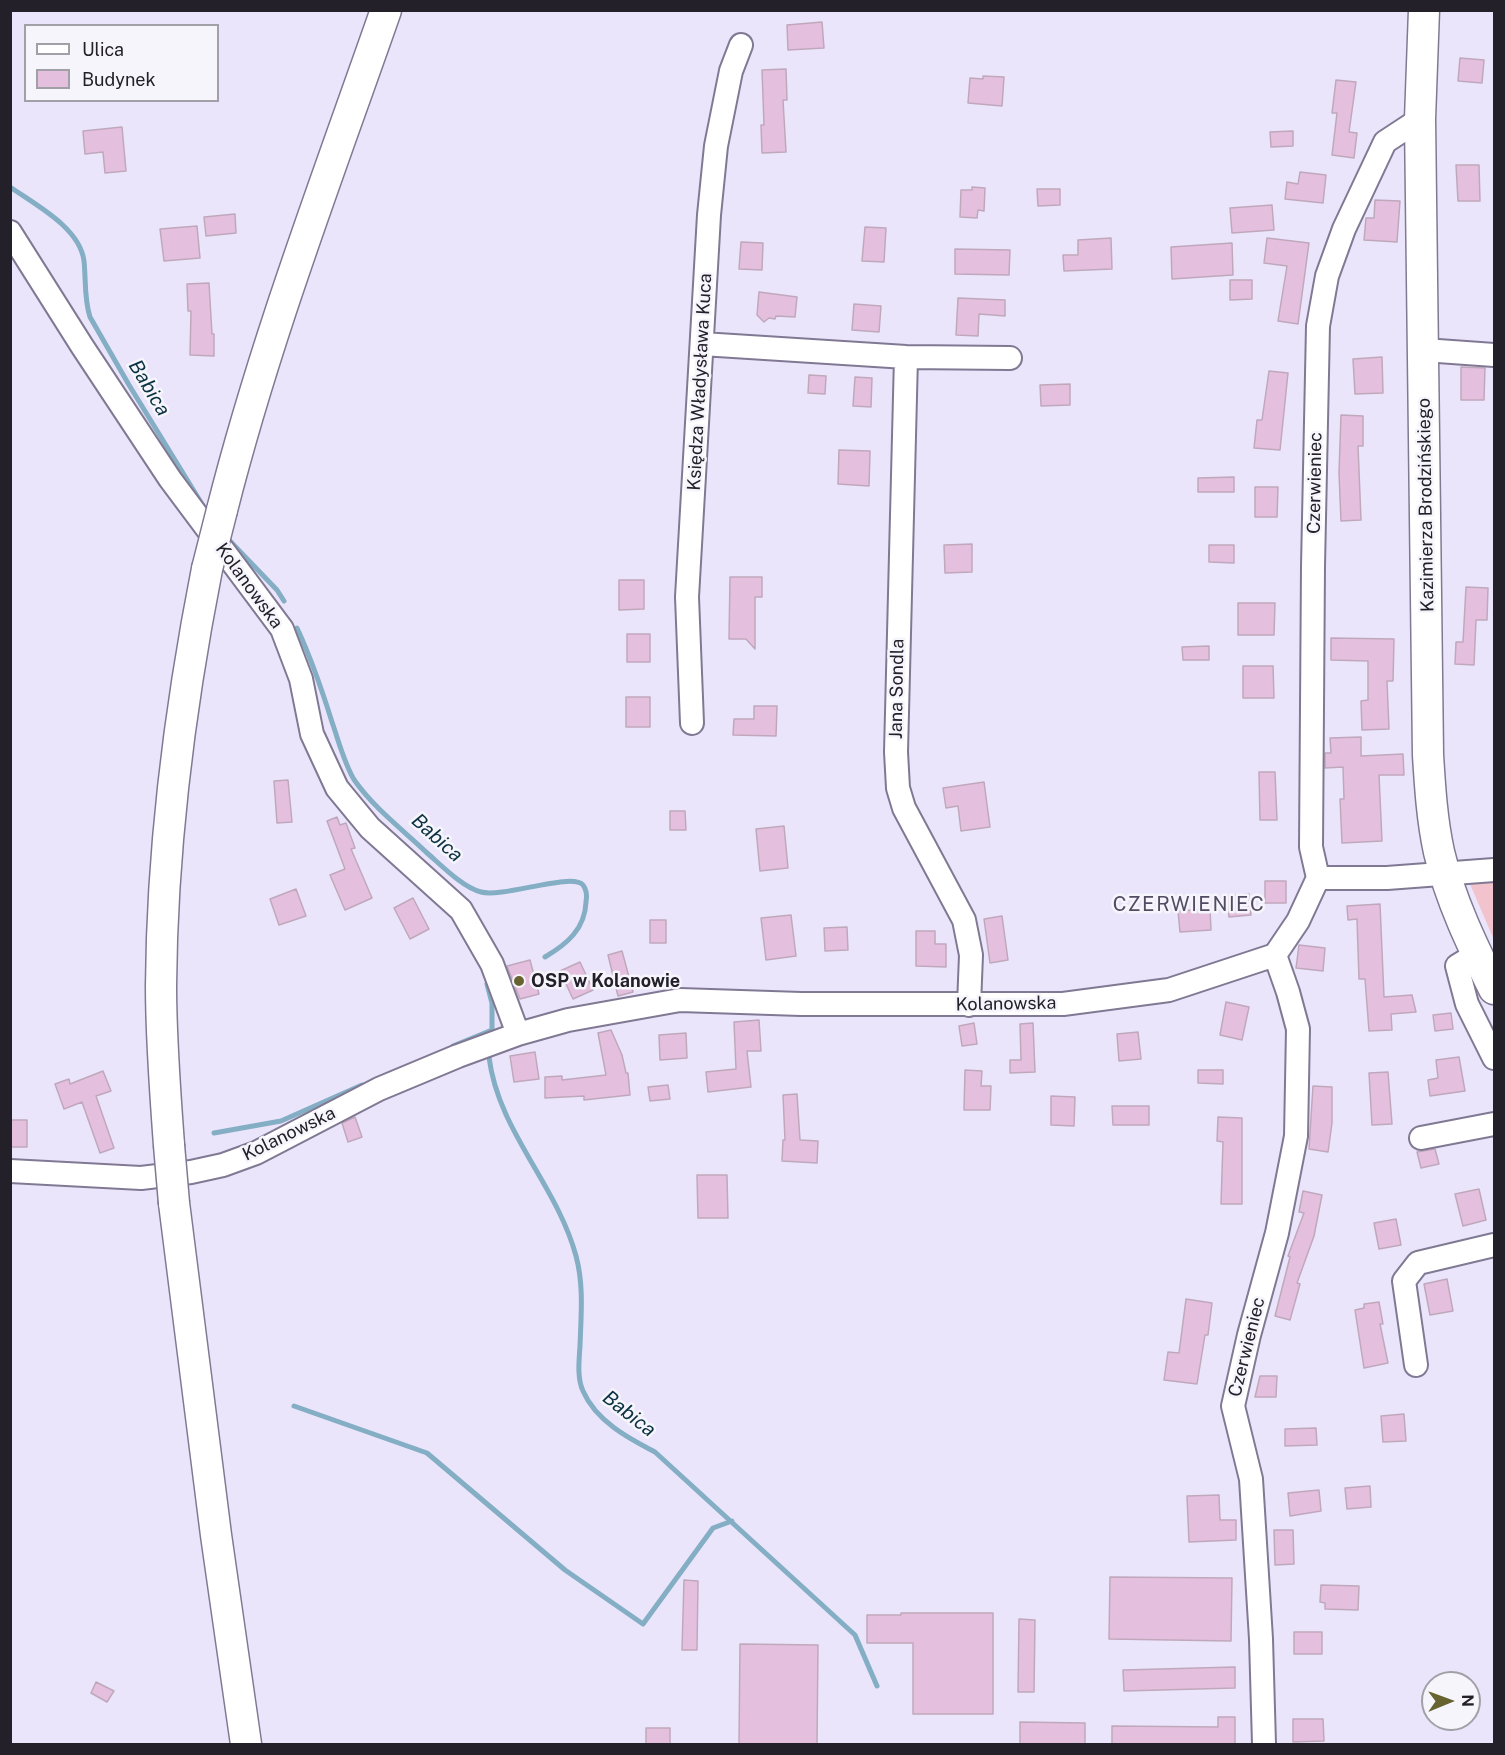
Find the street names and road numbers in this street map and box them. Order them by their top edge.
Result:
street label: Księdza Władysława Kuca [684,273,716,491]
street label: Kazimierza Brodzińskiego [1413,398,1439,612]
street label: Czerwieniec [1303,432,1327,534]
street label: Kolanowska [211,539,287,633]
street label: Jana Sondla [885,639,909,739]
street label: Kolanowska [956,992,1056,1016]
street label: Kolanowska [239,1102,339,1166]
street label: Czerwieniec [1224,1295,1270,1399]

